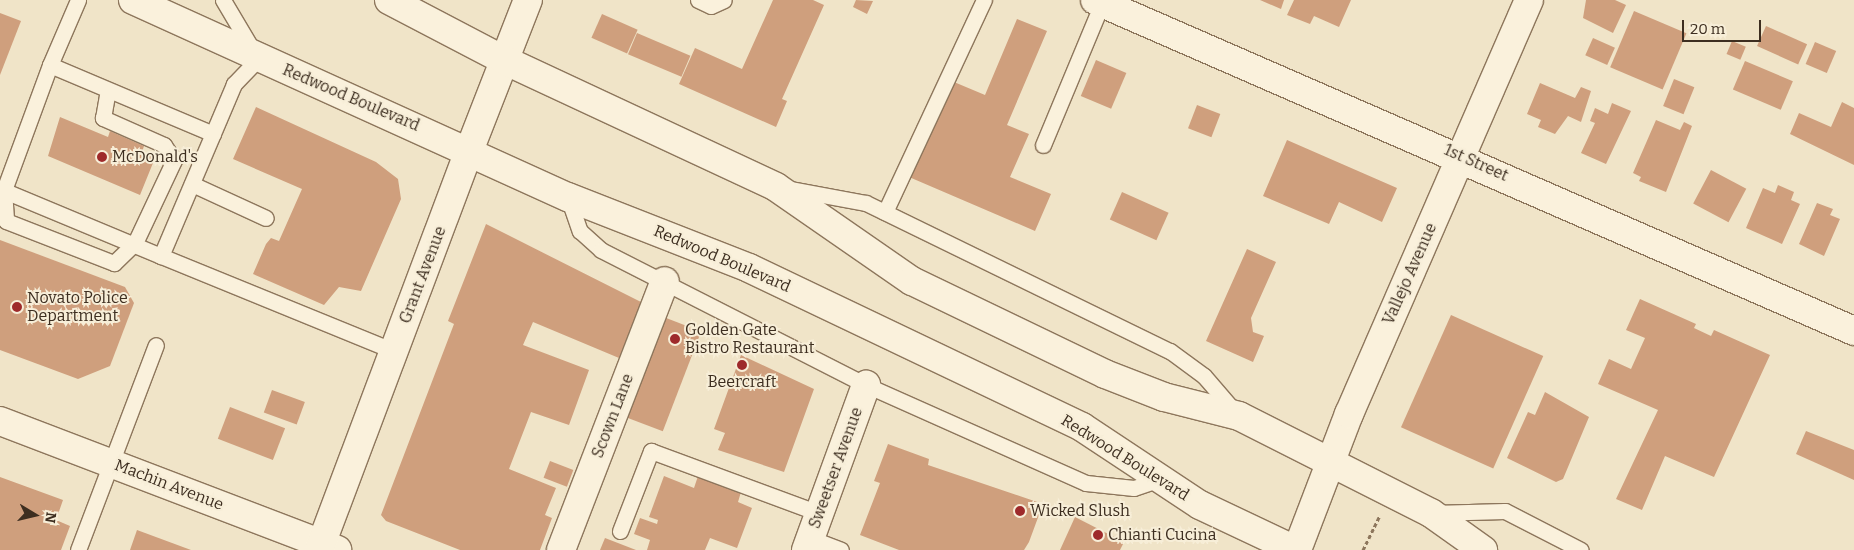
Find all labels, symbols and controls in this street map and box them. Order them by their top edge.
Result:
scale bar [1684,10,1763,42]
text: 20 m [1690,20,1725,38]
street label: Redwood Boulevard [280,60,422,136]
street label: 1st Street [1441,140,1511,186]
place label: McDonald's [112,147,198,167]
marker: McDonald's [96,151,108,163]
street label: Vallejo Avenue [1379,220,1441,328]
street label: Redwood Boulevard [651,221,793,297]
street label: Grant Avenue [396,224,450,326]
place label: Novato Police Department [27,288,128,326]
marker: Novato Police Department [11,301,23,313]
place label: Golden Gate Bistro Restaurant [685,320,814,358]
marker: Golden Gate Bistro Restaurant [669,333,681,345]
marker: Beercraft [736,359,748,371]
street label: Scown Lane [588,371,638,461]
place label: Beercraft [707,372,777,392]
street label: Sweetser Avenue [805,405,867,531]
street label: Redwood Boulevard [1058,411,1192,505]
street label: Machin Avenue [112,455,226,515]
north arrow [10,490,60,540]
place label: Wicked Slush [1030,501,1130,521]
marker: Wicked Slush [1014,505,1026,517]
text: N [41,511,60,524]
place label: Chianti Cucina [1108,525,1216,545]
marker: Chianti Cucina [1092,529,1104,541]

